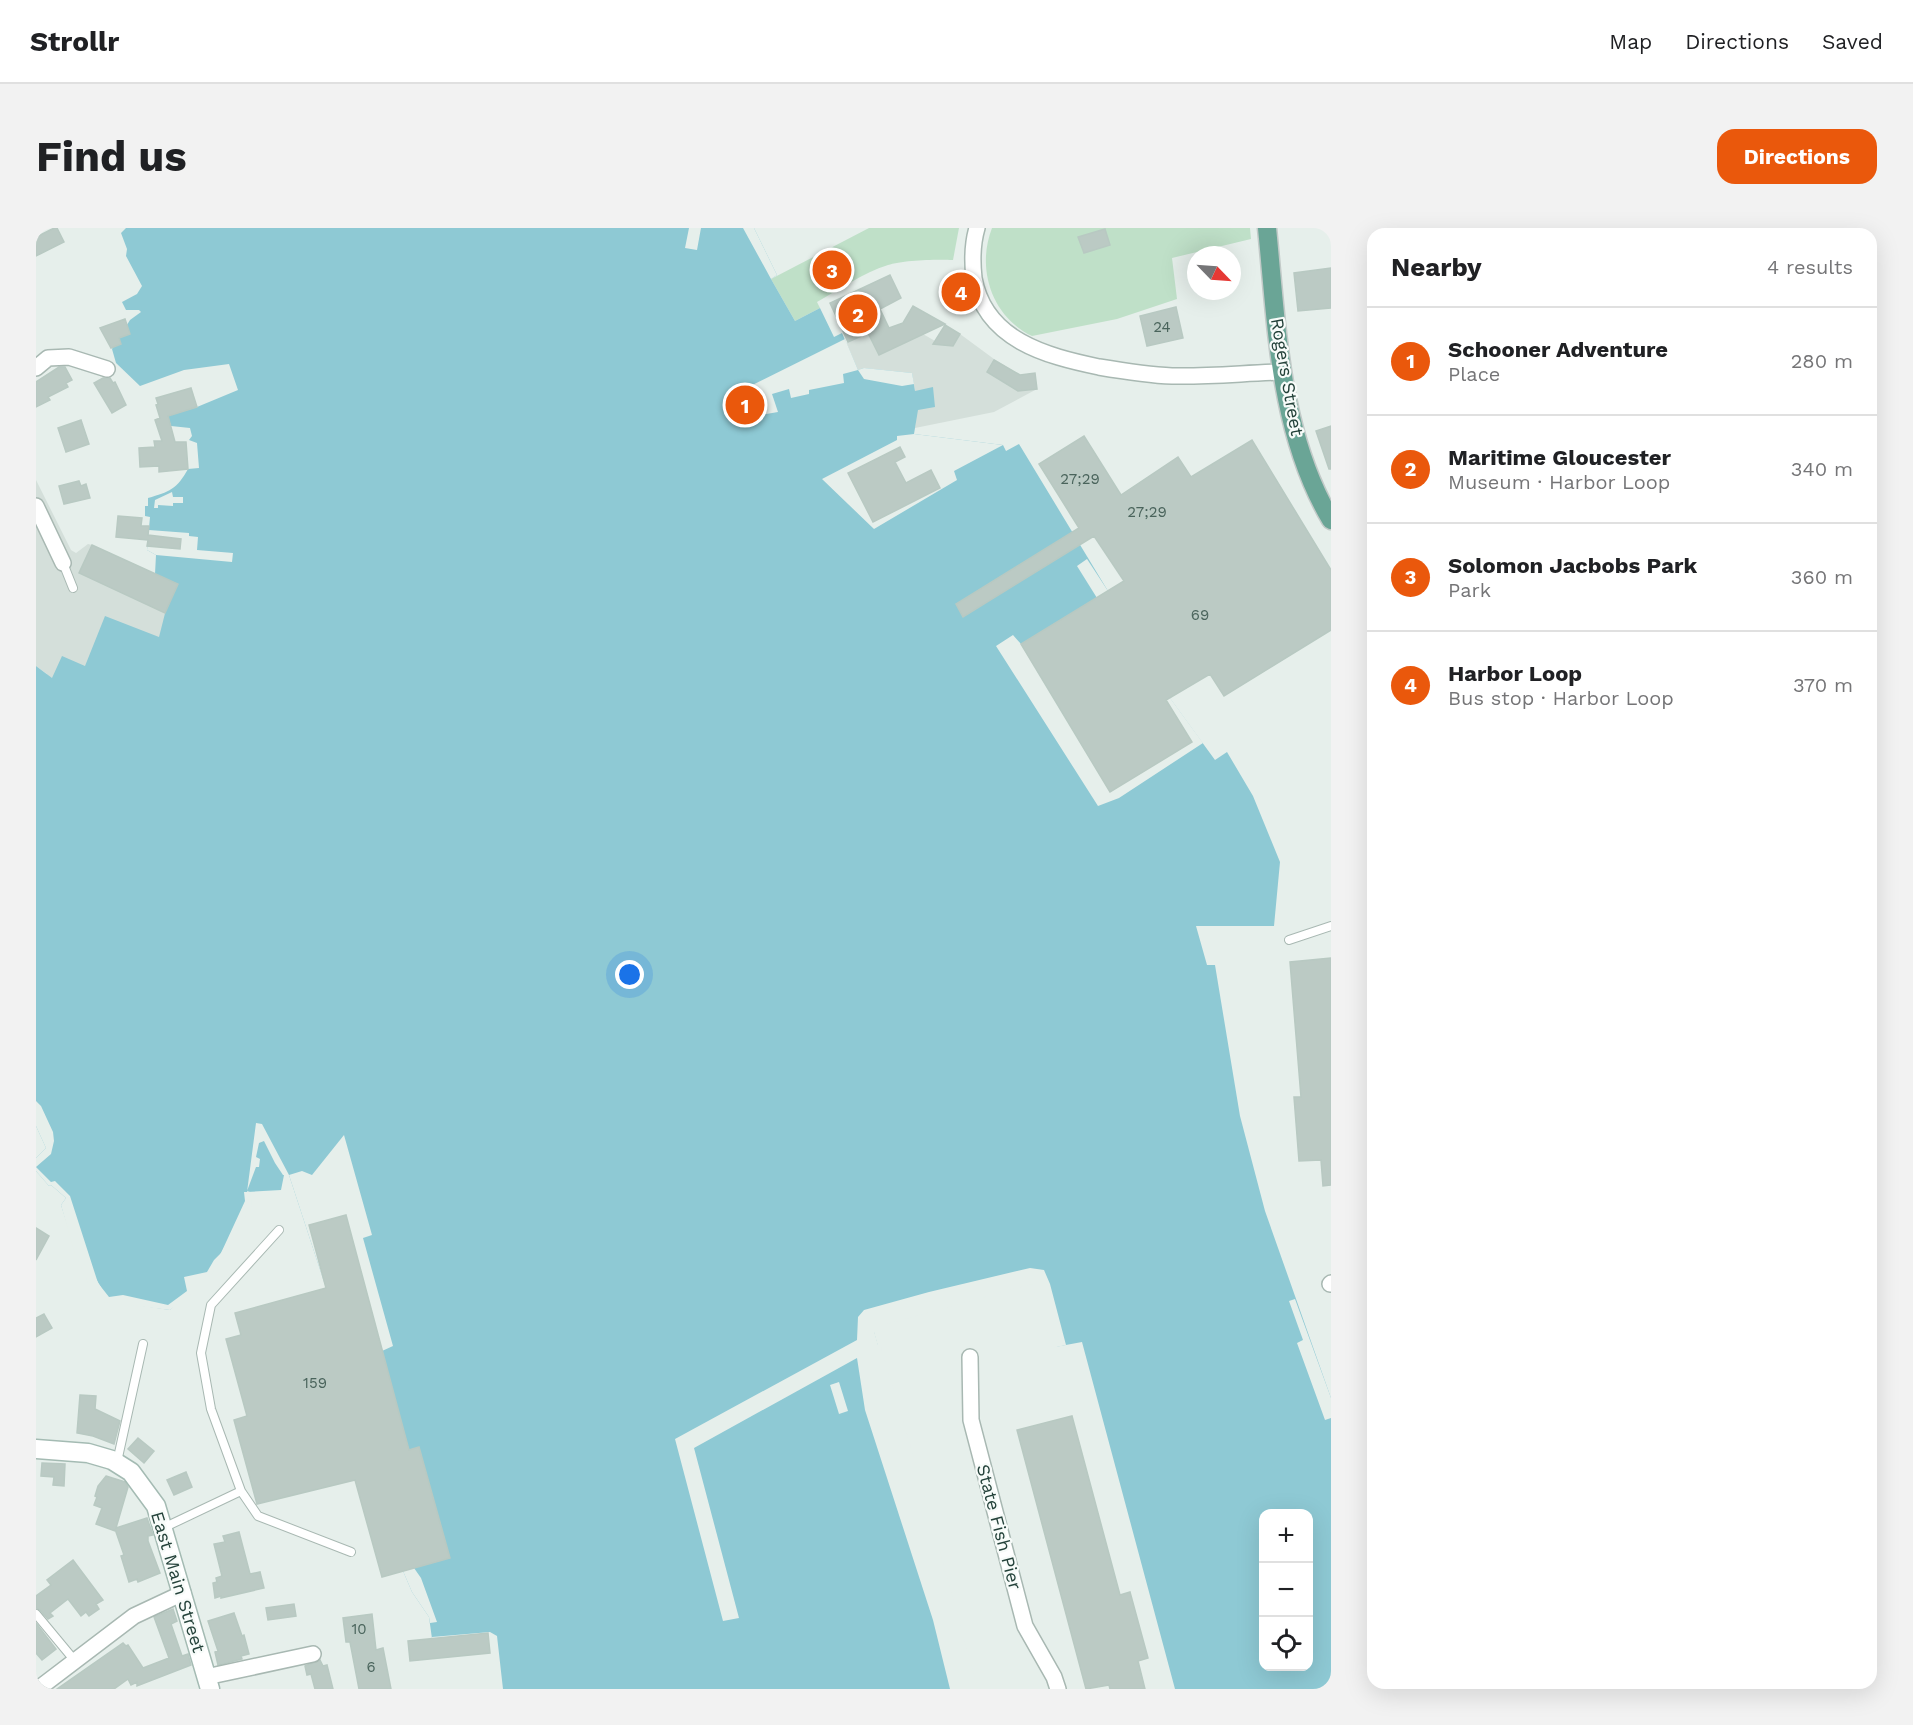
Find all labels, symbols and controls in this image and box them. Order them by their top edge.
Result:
text: Strollr [30,25,119,58]
text: Map [1609,29,1652,54]
text: Directions [1685,29,1789,54]
text: Saved [1822,29,1883,54]
button: Directions [1717,129,1877,184]
text: Find us [36,132,187,181]
north arrow [1187,246,1241,300]
pin: 3 [812,248,852,292]
text: Nearby [1391,252,1482,282]
text: 4 results [1767,255,1853,279]
pin: 4 [942,270,980,314]
pin: 2 [838,292,878,337]
street label: Rogers Street [1267,316,1308,438]
house number: 24 [1153,318,1171,336]
text: Schooner Adventure [1448,337,1668,362]
text: 1 [1406,349,1415,373]
text: 280 m [1791,349,1853,373]
text: Place [1448,362,1500,386]
pin: 1 [726,382,764,428]
text: Maritime Gloucester [1448,445,1671,470]
text: 2 [1405,457,1416,481]
text: 340 m [1791,457,1853,481]
house number: 27;29 [1060,470,1100,488]
text: Museum · Harbor Loop [1448,470,1670,494]
house number: 27;29 [1127,503,1167,521]
text: Solomon Jacbobs Park [1448,553,1697,578]
text: 3 [1405,565,1416,589]
text: 360 m [1791,565,1853,589]
text: Park [1448,578,1491,602]
house number: 69 [1191,606,1209,624]
text: Harbor Loop [1448,661,1582,686]
text: 4 [1404,673,1417,697]
text: 370 m [1793,673,1853,697]
text: Bus stop · Harbor Loop [1448,686,1674,710]
your location [615,960,644,989]
house number: 159 [303,1374,327,1392]
street label: State Fish Pier [973,1462,1026,1592]
street label: East Main Street [147,1509,210,1655]
map controls [1259,1509,1313,1671]
button: + [1259,1509,1313,1563]
button: − [1259,1563,1313,1617]
button: locate [1259,1617,1313,1671]
house number: 10 [351,1620,367,1638]
house number: 6 [366,1658,376,1676]

